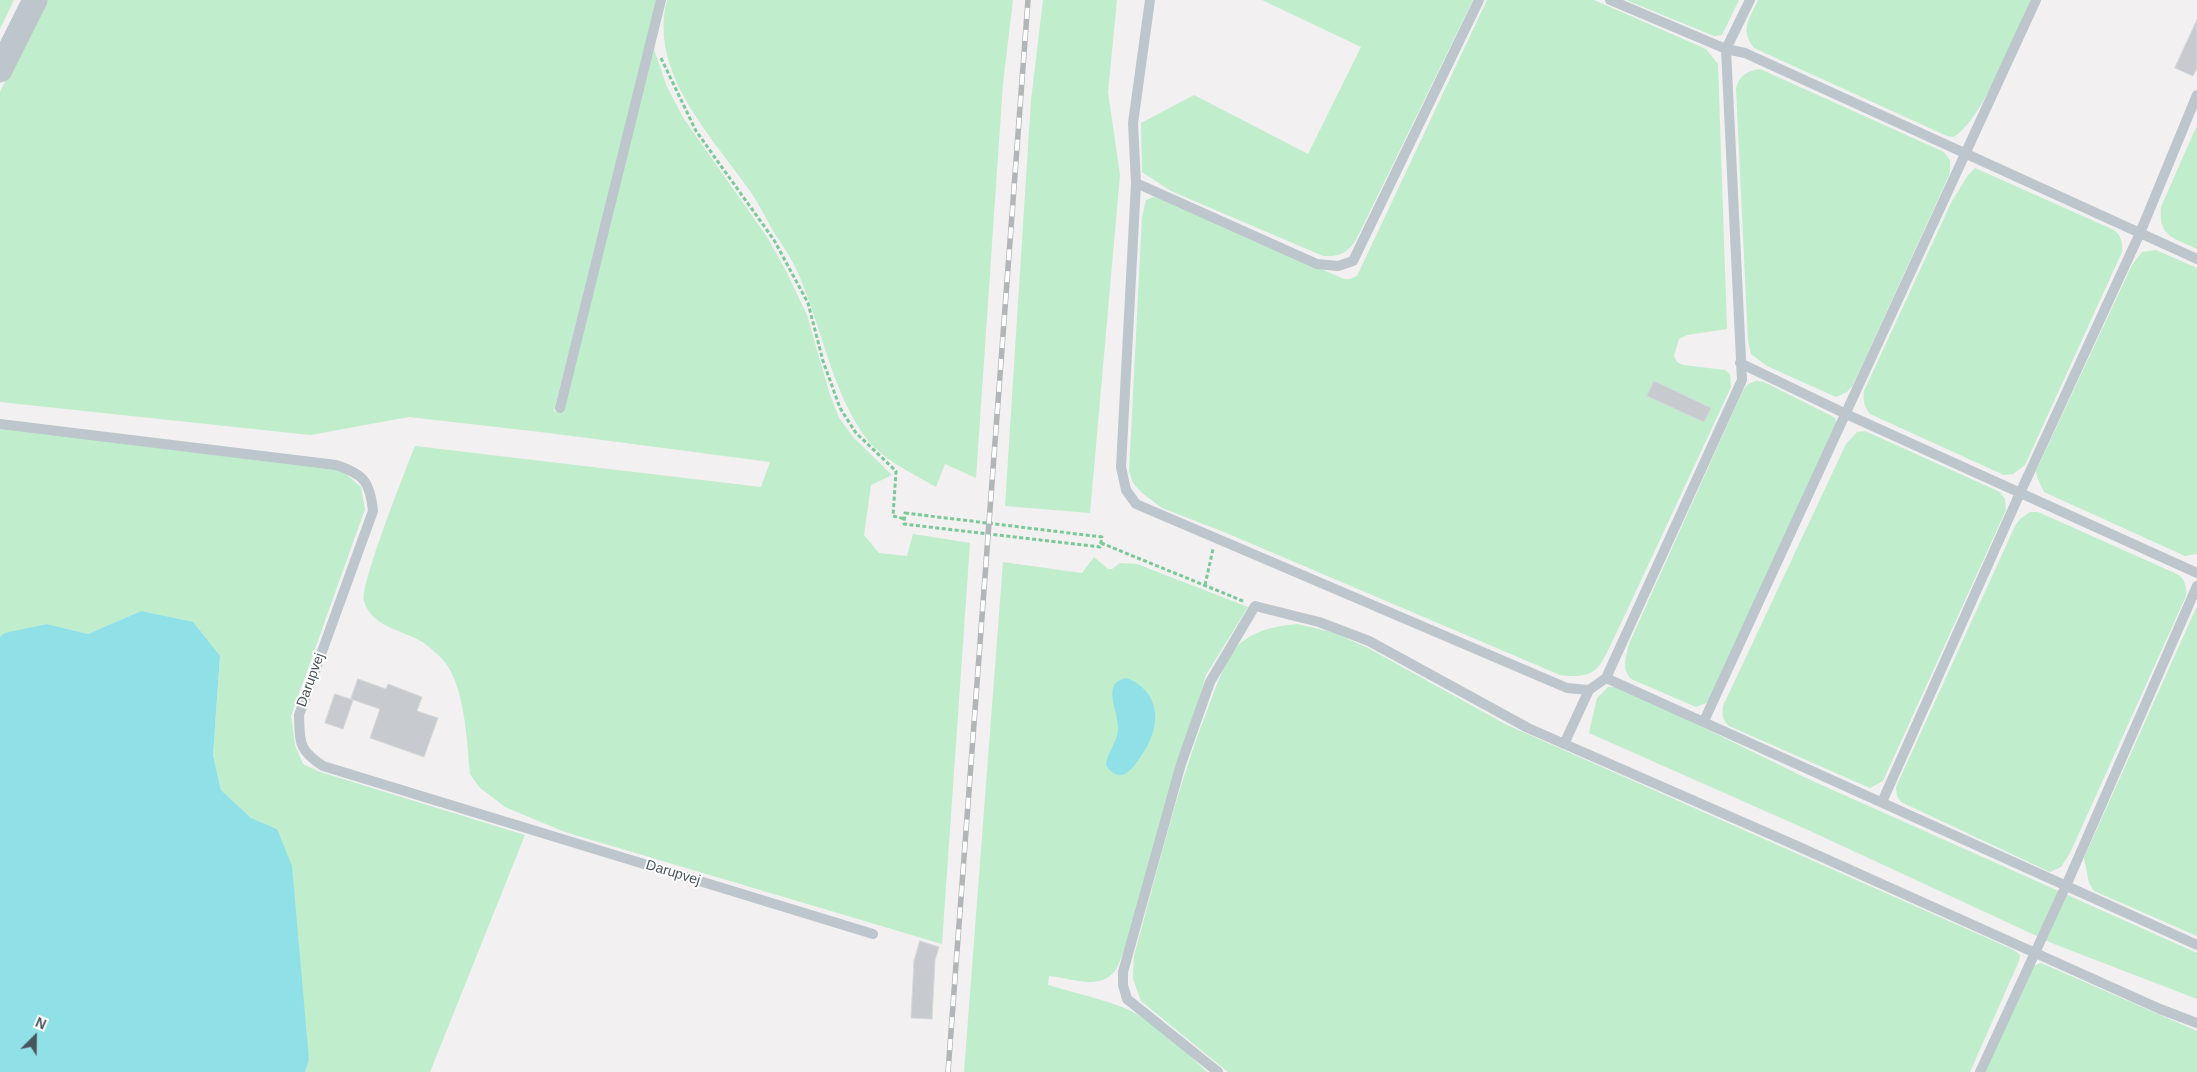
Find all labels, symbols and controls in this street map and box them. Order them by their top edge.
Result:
street label: Darupvej [294,651,328,709]
street label: Darupvej [644,857,702,889]
north arrow [10,1012,60,1062]
text: N [33,1014,49,1033]

